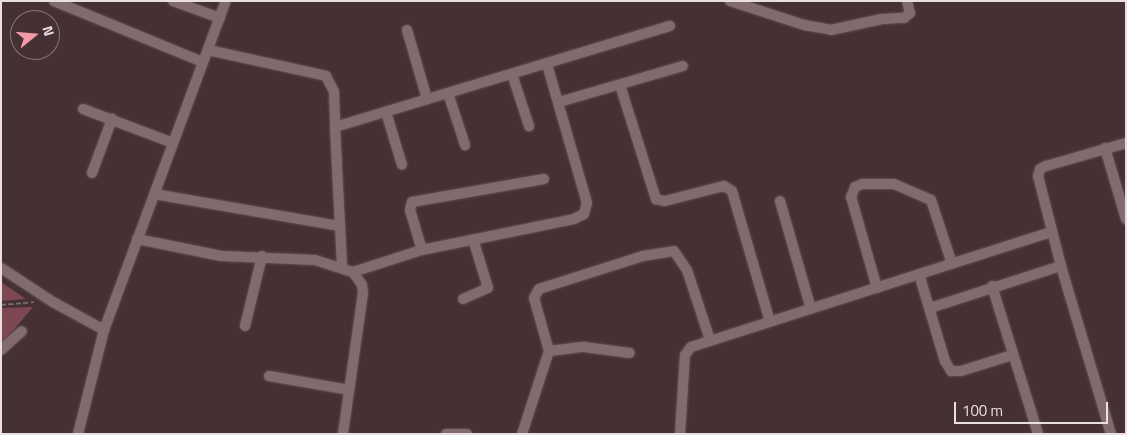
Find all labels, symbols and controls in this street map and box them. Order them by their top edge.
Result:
north arrow [10,10,60,60]
text: N [37,23,60,38]
scale bar [957,392,1111,424]
text: 100 m [962,399,1003,422]

